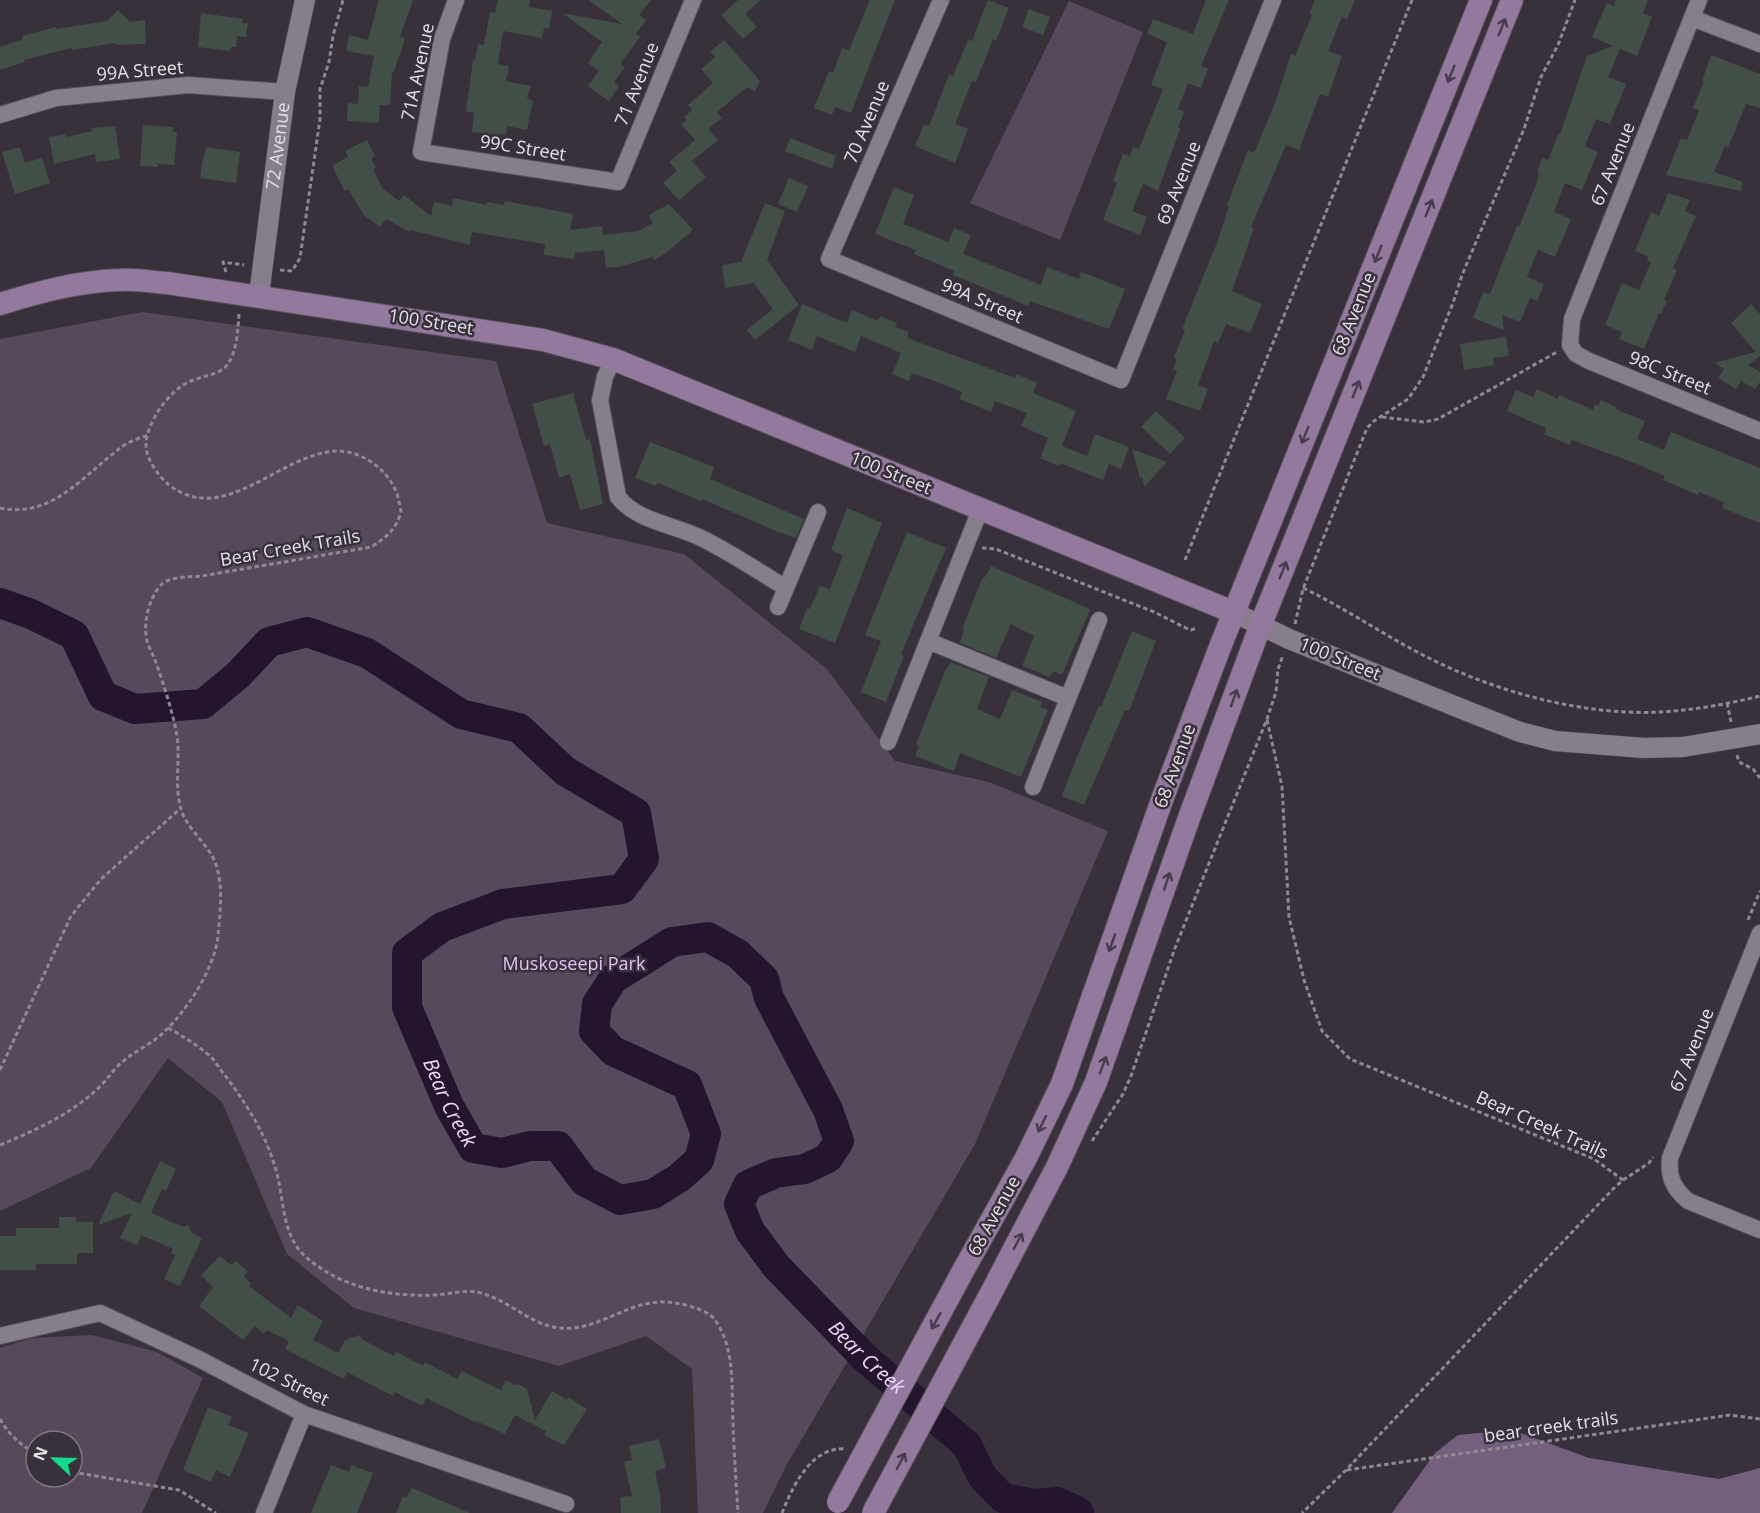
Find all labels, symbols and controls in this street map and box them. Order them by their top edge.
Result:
one-way arrow [1497,18,1508,37]
street label: 71A Avenue [395,21,439,123]
street label: 71 Avenue [608,38,664,129]
street label: 99A Street [96,54,184,86]
one-way arrow [1445,64,1456,82]
street label: 70 Avenue [838,76,894,167]
street label: 72 Avenue [260,101,295,191]
street label: 67 Avenue [1584,118,1640,209]
street label: 99C Street [478,128,568,166]
street label: 69 Avenue [1150,137,1206,228]
one-way arrow [1424,199,1435,218]
one-way arrow [1372,245,1383,263]
street label: 68 Avenue [1325,268,1381,359]
street label: 99A Street [938,272,1027,328]
street label: 100 Street [387,302,475,340]
street label: 98C Street [1626,345,1715,399]
one-way arrow [1351,380,1362,399]
one-way arrow [1299,426,1310,444]
street label: 100 Street [847,445,936,499]
street label: Bear Creek Trails [218,523,362,571]
one-way arrow [1278,561,1289,579]
street label: 100 Street [1296,631,1385,685]
one-way arrow [1229,689,1240,708]
street label: 68 Avenue [1148,720,1200,811]
one-way arrow [1163,872,1174,891]
one-way arrow [1106,933,1117,952]
park label: Muskoseepi Park [503,951,646,975]
street label: 67 Avenue [1663,1004,1719,1095]
water label: Bear Creek [417,1054,484,1153]
one-way arrow [1098,1056,1109,1075]
street label: Bear Creek Trails [1473,1084,1612,1164]
one-way arrow [1036,1115,1048,1133]
street label: 68 Avenue [961,1171,1025,1260]
one-way arrow [1013,1232,1025,1250]
one-way arrow [930,1312,942,1329]
water label: Bear Creek [823,1314,912,1400]
street label: 102 Street [246,1352,333,1411]
street label: bear creek trails [1482,1405,1619,1447]
north arrow [24,1429,84,1489]
text: N [27,1443,53,1464]
one-way arrow [896,1453,907,1471]

